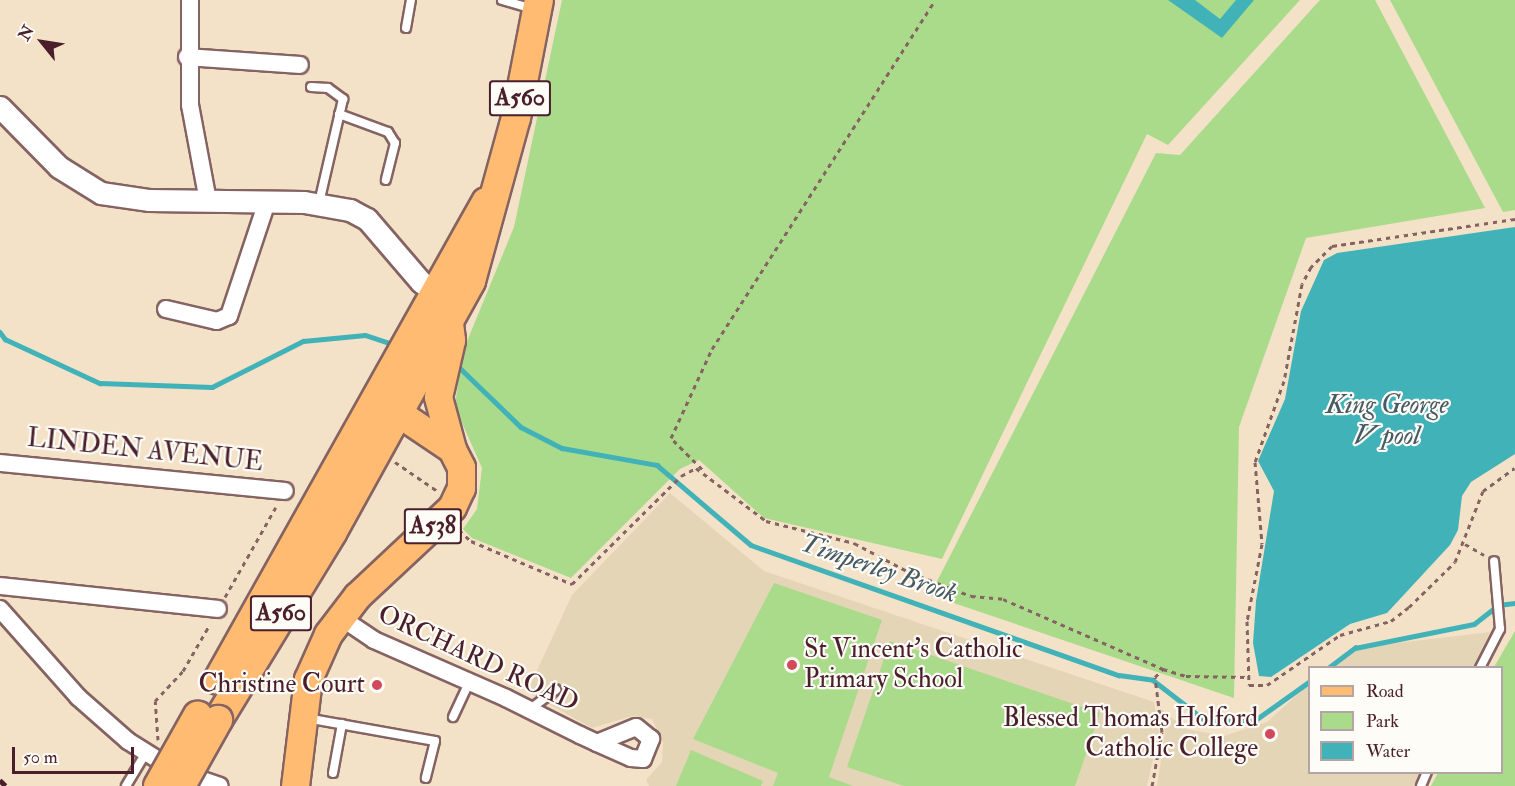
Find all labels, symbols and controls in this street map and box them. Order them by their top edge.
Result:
north arrow [12,12,72,72]
text: N [14,22,39,44]
road number: A560 [488,77,552,119]
water label: King George V pool [1326,388,1448,451]
street label: LINDEN AVENUE [26,423,264,479]
road number: A538 [403,505,463,547]
water label: Timperley Brook [796,526,962,610]
road number: A560 [250,592,312,634]
street label: ORCHARD ROAD [373,599,583,719]
place label: St Vincent's Catholic Primary School [804,634,1023,696]
marker: St Vincent's Catholic Primary School [785,658,799,672]
legend [1308,666,1503,774]
place label: Christine Court [199,669,365,701]
marker: Christine Court [370,678,384,692]
text: Road [1366,680,1404,703]
place label: Blessed Thomas Holford Catholic College [1003,703,1258,764]
text: Park [1366,710,1399,733]
marker: Blessed Thomas Holford Catholic College [1263,727,1277,741]
scale bar [15,735,136,773]
text: Water [1366,740,1410,763]
text: 50 m [23,746,58,769]

